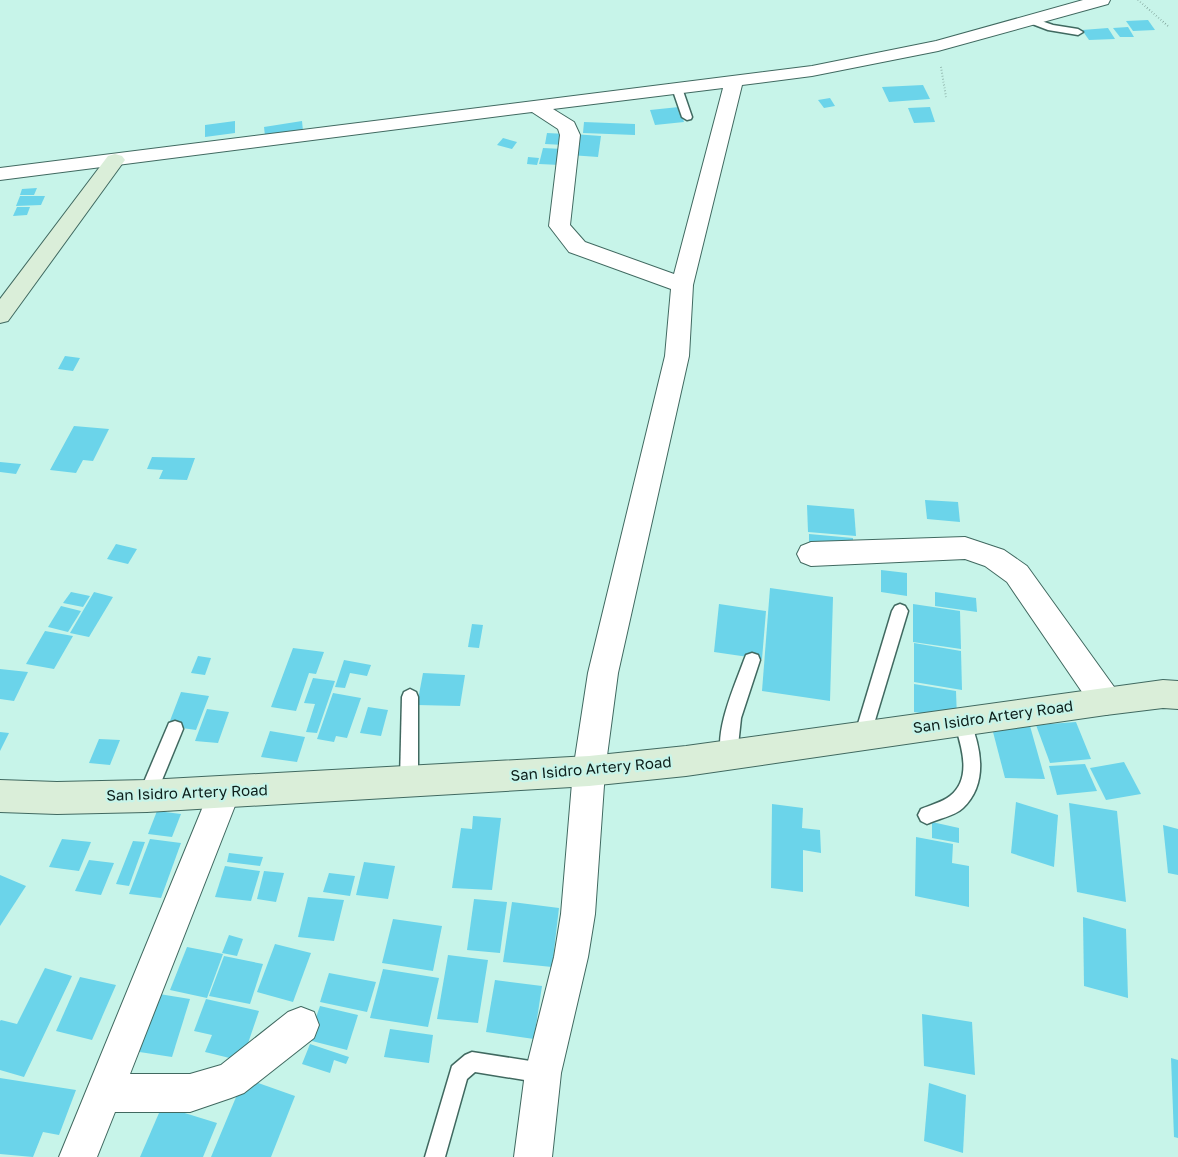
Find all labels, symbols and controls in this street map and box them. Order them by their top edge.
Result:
street label: San Isidro Artery Road [912,696,1074,736]
street label: San Isidro Artery Road [510,752,672,784]
street label: San Isidro Artery Road [106,780,268,804]

